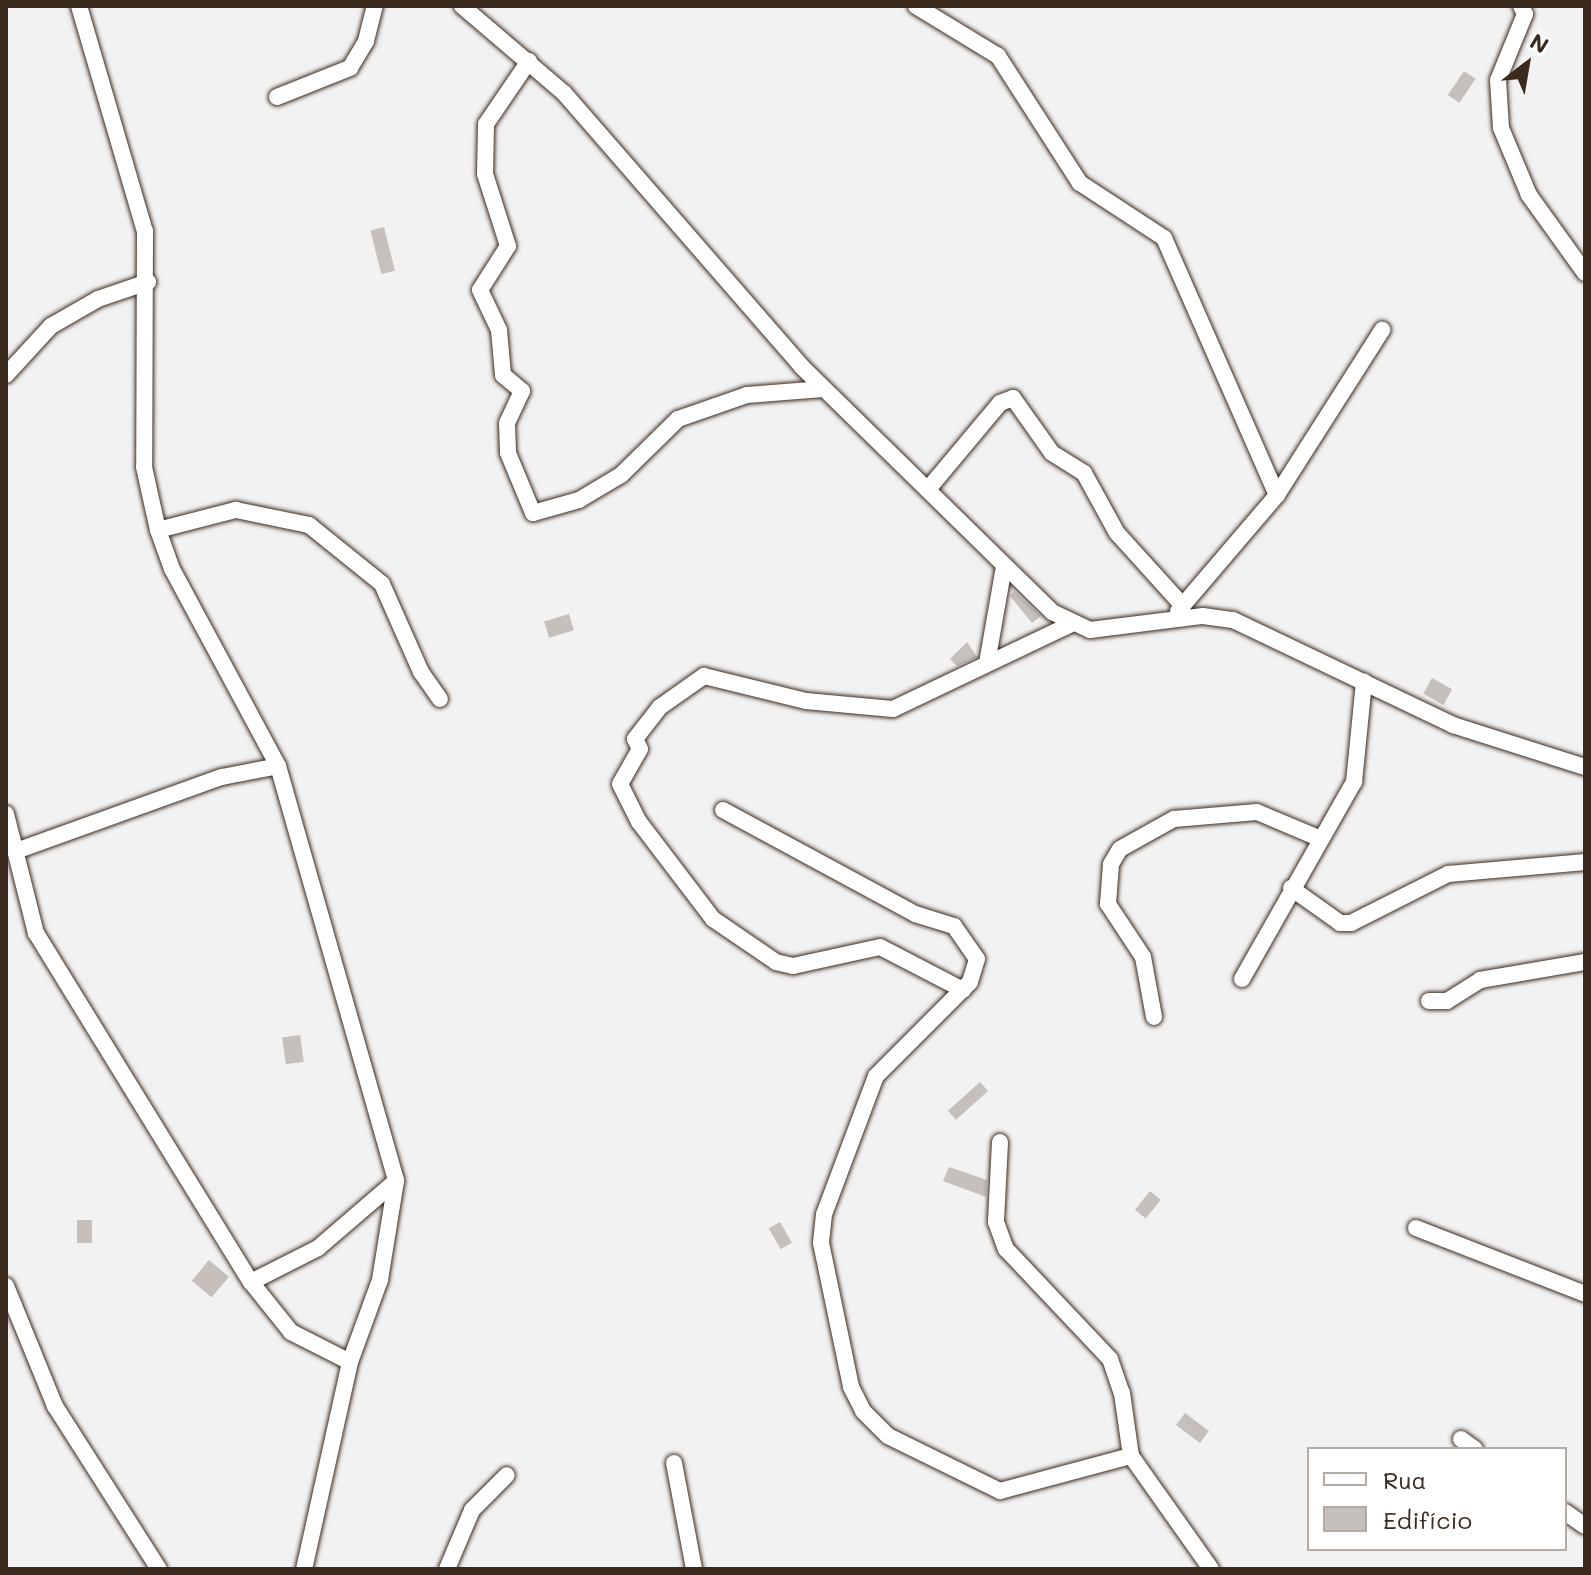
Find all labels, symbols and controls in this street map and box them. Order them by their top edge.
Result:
north arrow [1487,24,1567,104]
text: N [1525,26,1554,60]
legend [1307,1447,1567,1551]
text: Rua [1383,1464,1426,1495]
text: Edifício [1383,1504,1472,1535]

